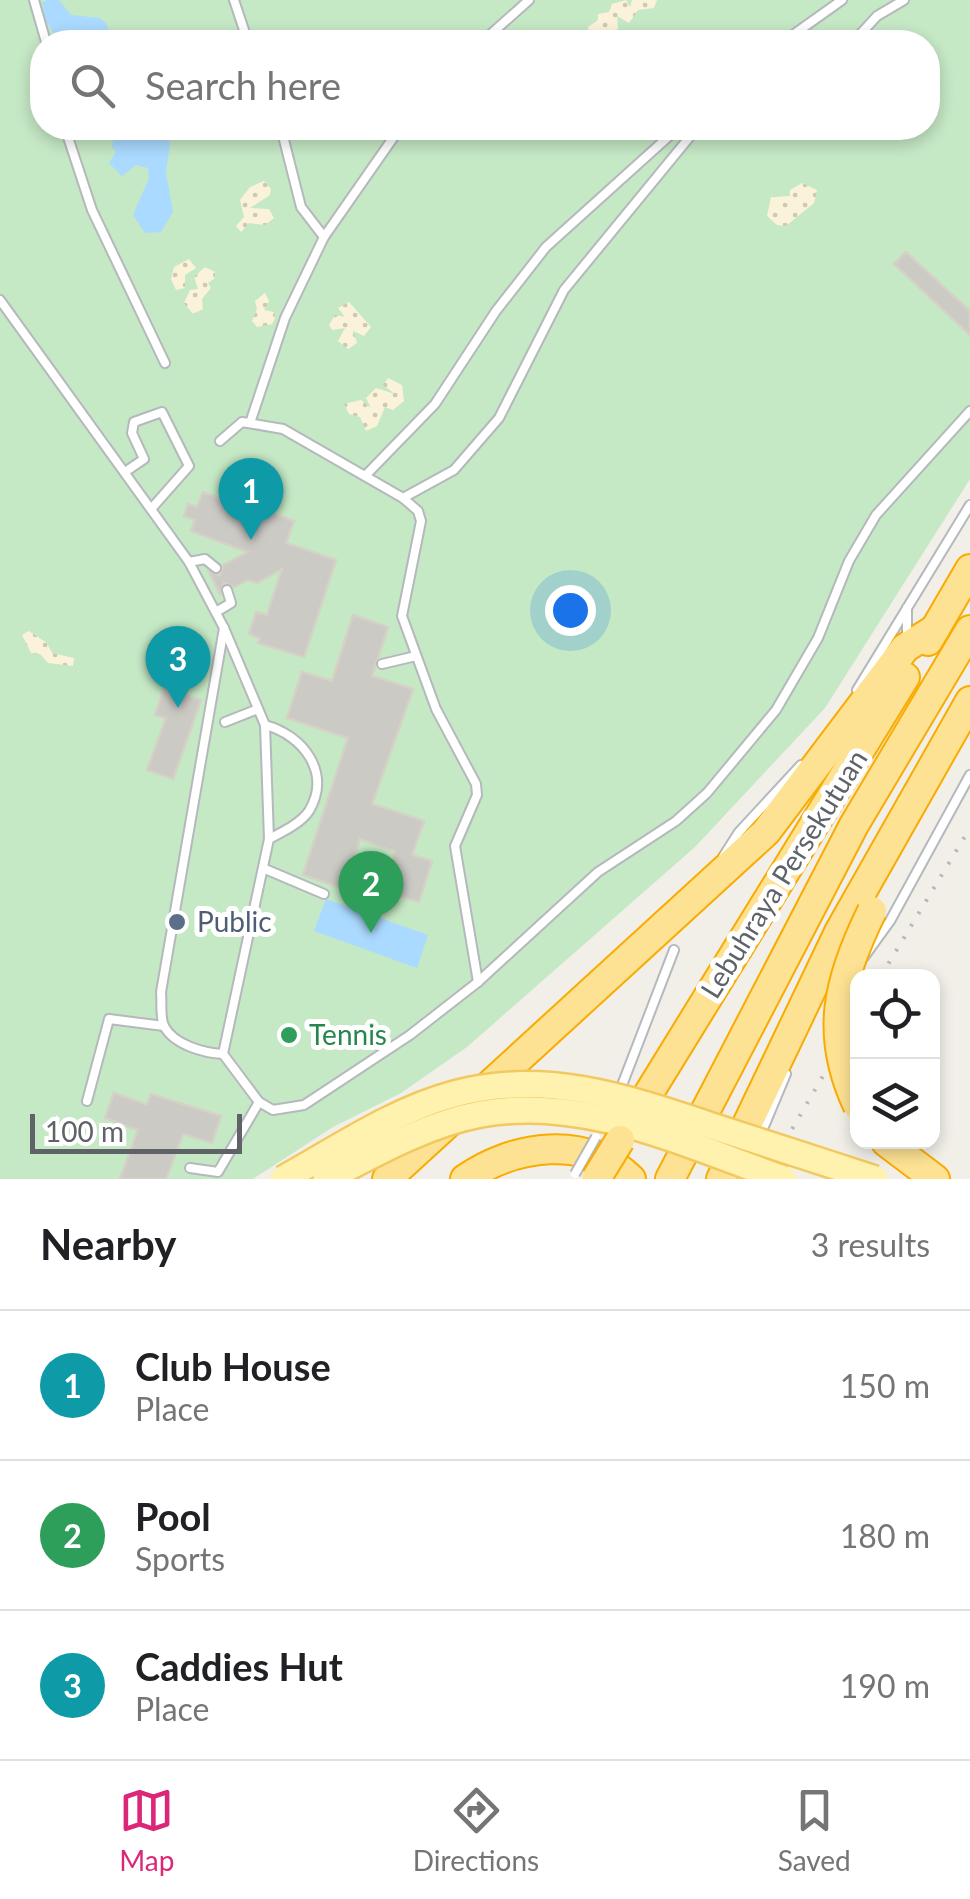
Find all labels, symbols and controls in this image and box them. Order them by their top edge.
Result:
search box [30,30,940,140]
icon: search [65,58,120,113]
text: Search here [145,62,341,108]
pin: 1 [218,458,284,540]
your location [545,585,596,636]
pin: 3 [146,626,210,708]
street label: Lebuhraya Persekutuan [693,743,874,1004]
pin: 2 [338,850,404,933]
place label: Public [197,904,272,938]
marker: Public [166,911,188,933]
map controls [850,969,940,1149]
button: locate [850,969,940,1059]
place label: Tennis [309,1017,387,1051]
marker: Tennis [278,1024,300,1046]
button: layers [850,1059,940,1149]
scale bar [30,1109,242,1154]
text: 100 m [45,1114,124,1148]
text: Nearby [40,1219,177,1269]
text: 3 results [811,1225,930,1264]
text: Club House [135,1343,331,1389]
text: 1 [63,1366,82,1405]
text: 150 m [840,1366,930,1405]
text: Place [135,1389,209,1428]
text: Pool [135,1493,211,1539]
text: 2 [63,1516,82,1555]
text: 180 m [840,1516,930,1555]
text: Sports [135,1539,225,1578]
text: Caddies Hut [135,1643,343,1689]
text: 3 [63,1666,82,1705]
text: 190 m [840,1666,930,1705]
text: Place [135,1689,209,1728]
tab: Map [119,1783,174,1877]
tab: Directions [413,1783,539,1877]
tab: Saved [778,1783,851,1877]

